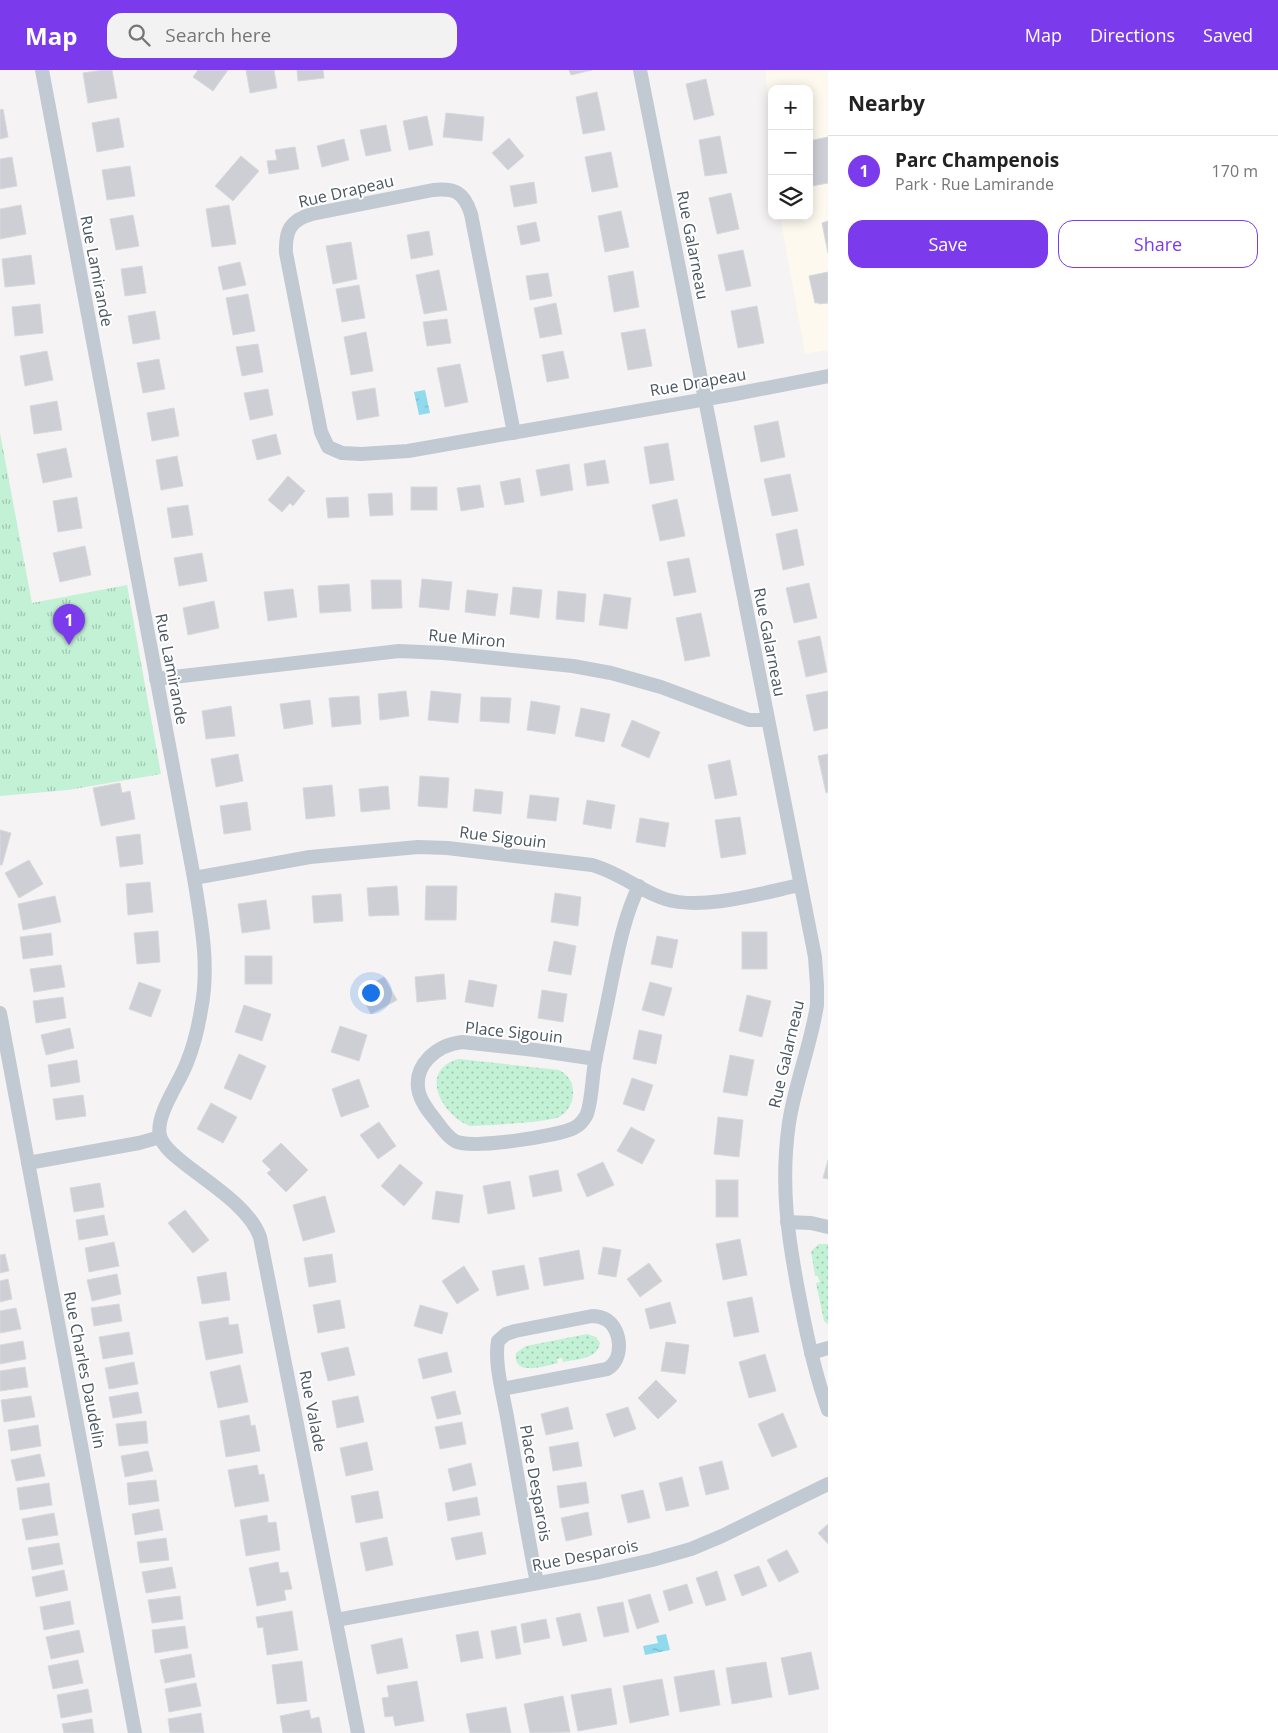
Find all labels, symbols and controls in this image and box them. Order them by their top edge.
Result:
search box [107,13,457,58]
text: Map [25,19,77,52]
icon: search [125,21,153,49]
text: Search here [165,22,271,48]
text: Map [1025,23,1062,47]
text: Directions [1090,23,1175,47]
text: Saved [1203,23,1253,47]
map controls [768,85,813,220]
button: + [768,85,813,130]
text: Nearby [848,89,925,117]
button: − [768,130,813,175]
text: Parc Champenois [895,147,1059,173]
text: 1 [859,160,869,182]
text: 170 m [1212,160,1258,182]
street label: Rue Drapeau [296,169,396,213]
text: Park · Rue Lamirande [895,173,1054,195]
button: layers [768,175,813,220]
street label: Rue Galarneau [672,189,714,301]
street label: Rue Lamirande [75,213,119,329]
button: Save [848,220,1048,268]
button: Share [1058,220,1258,268]
street label: Rue Drapeau [648,363,748,401]
street label: Rue Galarneau [749,586,791,698]
pin: 1 [53,604,85,645]
street label: Rue Lamirande [150,611,194,727]
street label: Rue Miron [428,624,506,652]
street label: Rue Sigouin [458,821,548,853]
your location [358,980,384,1006]
street label: Rue Galarneau [763,998,809,1110]
street label: Place Sigouin [464,1016,564,1048]
street label: Rue Charles Daudelin [59,1289,111,1451]
street label: Rue Valade [294,1368,332,1454]
street label: Place Desparois [515,1423,557,1543]
street label: Rue Desparois [530,1534,640,1576]

